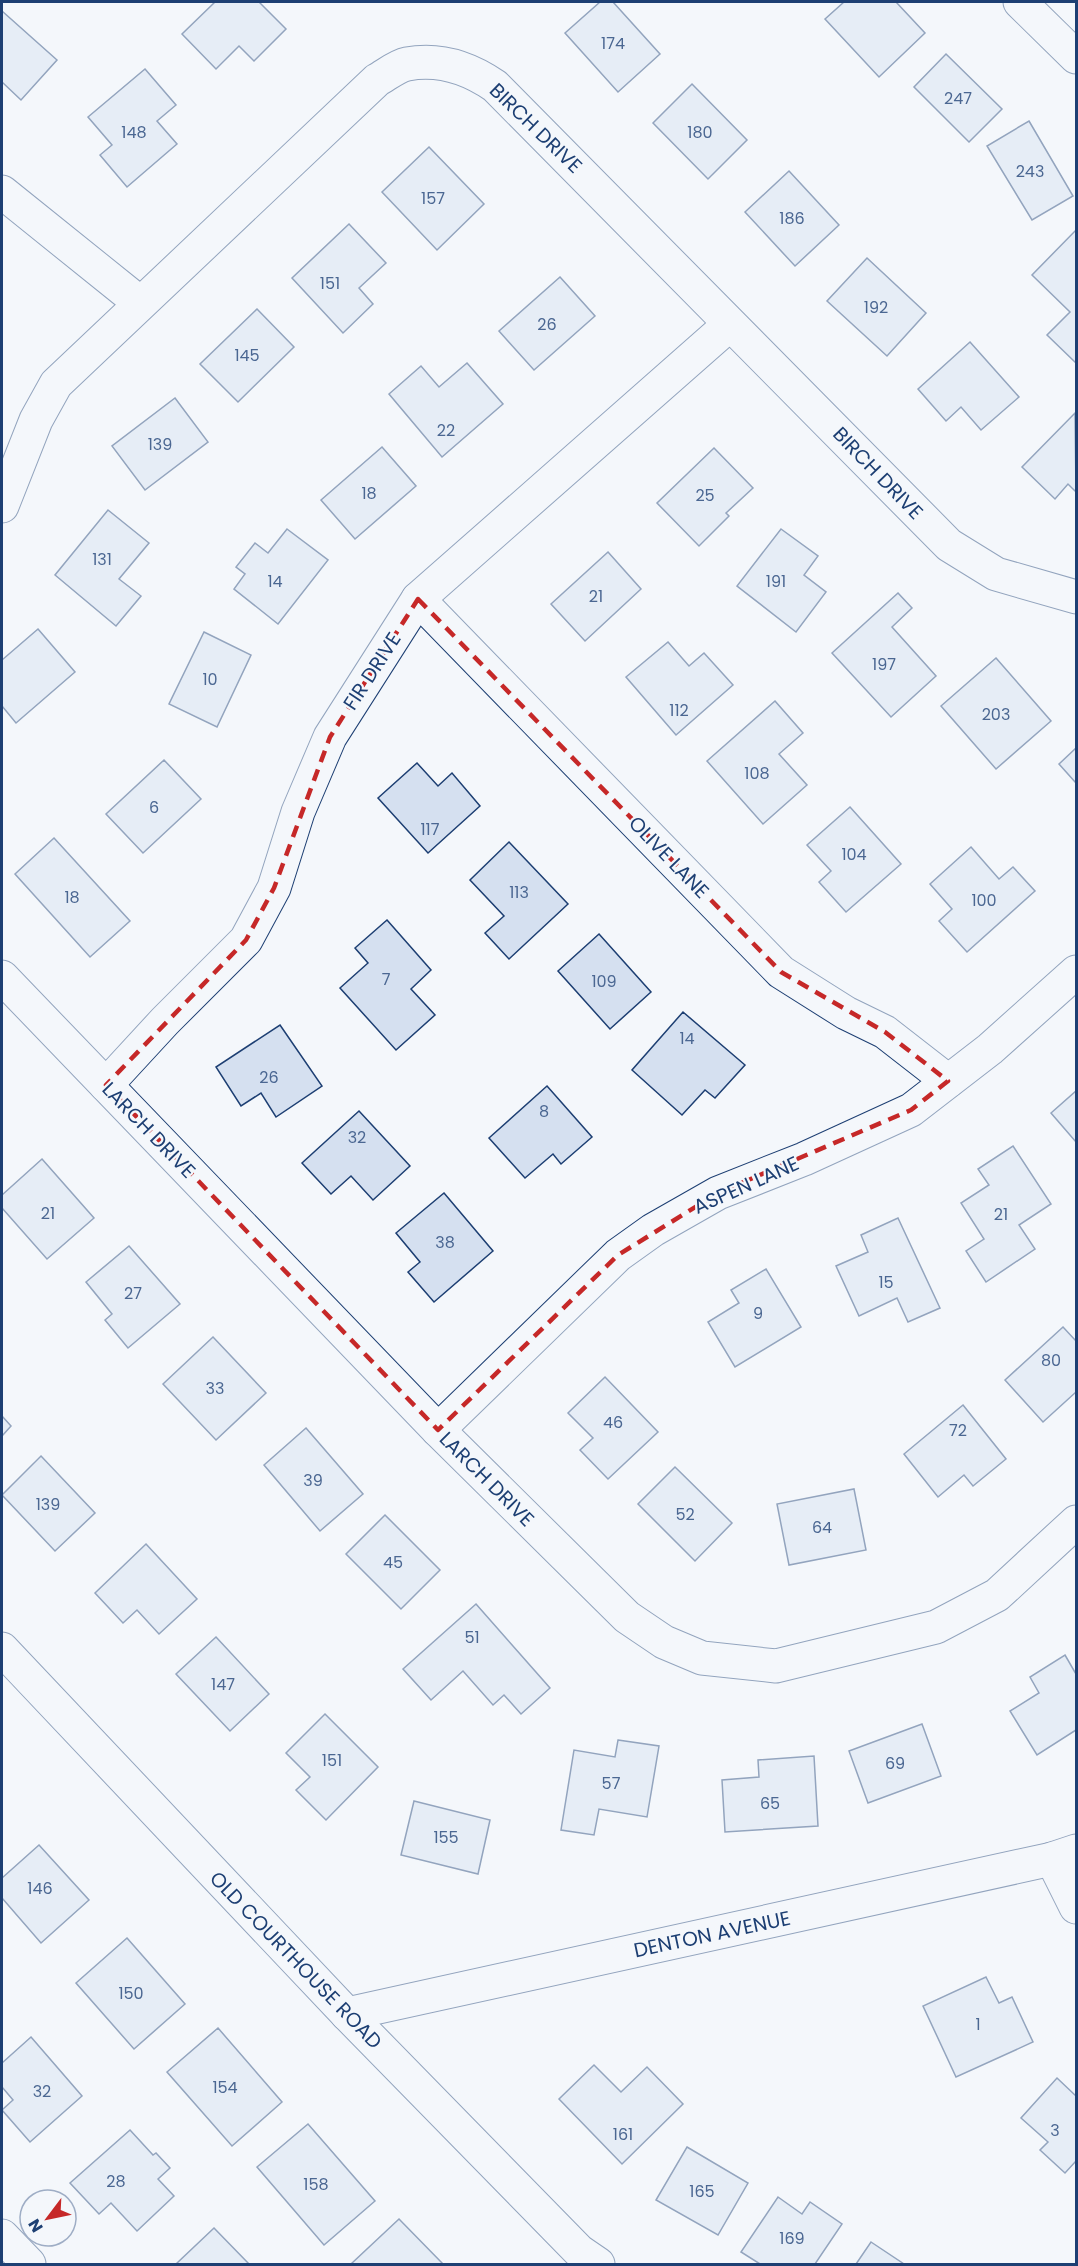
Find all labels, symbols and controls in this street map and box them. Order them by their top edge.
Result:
house number: 174 [601,32,625,55]
street label: BIRCH DRIVE [483,77,589,179]
house number: 247 [944,87,972,110]
house number: 148 [121,121,147,144]
house number: 180 [687,121,713,144]
house number: 243 [1016,160,1044,183]
house number: 157 [421,187,445,210]
house number: 186 [779,207,805,230]
house number: 151 [320,272,340,295]
house number: 192 [864,296,888,319]
house number: 26 [537,313,557,336]
house number: 145 [234,344,260,367]
house number: 22 [437,419,455,442]
street label: BIRCH DRIVE [827,420,929,526]
house number: 139 [148,433,172,456]
house number: 18 [361,482,377,505]
house number: 25 [695,484,715,507]
house number: 131 [92,548,112,571]
house number: 14 [267,570,283,593]
house number: 191 [766,570,786,593]
house number: 21 [589,585,603,608]
street label: FIR DRIVE [336,627,408,715]
house number: 197 [872,653,896,676]
house number: 10 [202,668,218,691]
house number: 112 [669,699,689,722]
house number: 203 [982,703,1010,726]
house number: 108 [744,762,770,785]
house number: 6 [149,796,159,819]
street label: OLIVE LANE [623,810,715,904]
house number: 117 [421,818,440,841]
house number: 104 [841,843,867,866]
house number: 113 [509,881,529,904]
house number: 18 [64,886,80,909]
house number: 100 [971,889,997,912]
house number: 7 [382,968,391,991]
house number: 109 [591,970,617,993]
house number: 14 [679,1027,695,1050]
house number: 26 [259,1066,279,1089]
street label: LARCH DRIVE [96,1076,202,1184]
house number: 8 [539,1100,549,1123]
house number: 32 [348,1126,366,1149]
street label: ASPEN LANE [689,1149,803,1221]
house number: 21 [41,1202,55,1225]
house number: 21 [994,1203,1008,1226]
house number: 38 [435,1231,455,1254]
house number: 15 [878,1271,894,1294]
house number: 27 [124,1282,142,1305]
house number: 9 [753,1302,763,1325]
house number: 80 [1041,1349,1061,1372]
house number: 33 [206,1377,224,1400]
house number: 46 [603,1411,623,1434]
house number: 72 [949,1419,967,1442]
street label: LARCH DRIVE [433,1425,541,1533]
house number: 39 [303,1469,323,1492]
house number: 139 [36,1493,60,1516]
house number: 52 [675,1503,695,1526]
house number: 64 [812,1516,832,1539]
house number: 45 [383,1551,403,1574]
house number: 51 [464,1626,480,1649]
house number: 147 [211,1673,235,1696]
house number: 151 [322,1749,342,1772]
house number: 69 [885,1752,905,1775]
house number: 57 [602,1772,621,1795]
house number: 65 [760,1792,780,1815]
house number: 155 [433,1826,459,1849]
street label: OLD COURTHOUSE ROAD [203,1865,389,2055]
house number: 146 [27,1877,53,1900]
street label: DENTON AVENUE [631,1904,793,1964]
house number: 150 [118,1982,144,2005]
house number: 1 [975,2013,981,2036]
house number: 154 [212,2076,238,2099]
house number: 32 [33,2080,51,2103]
house number: 3 [1050,2119,1060,2142]
house number: 161 [613,2123,633,2146]
house number: 28 [106,2170,126,2193]
house number: 158 [303,2173,329,2196]
house number: 165 [689,2180,715,2203]
north arrow [18,2188,78,2248]
text: N [23,2214,49,2237]
house number: 169 [779,2227,805,2250]

